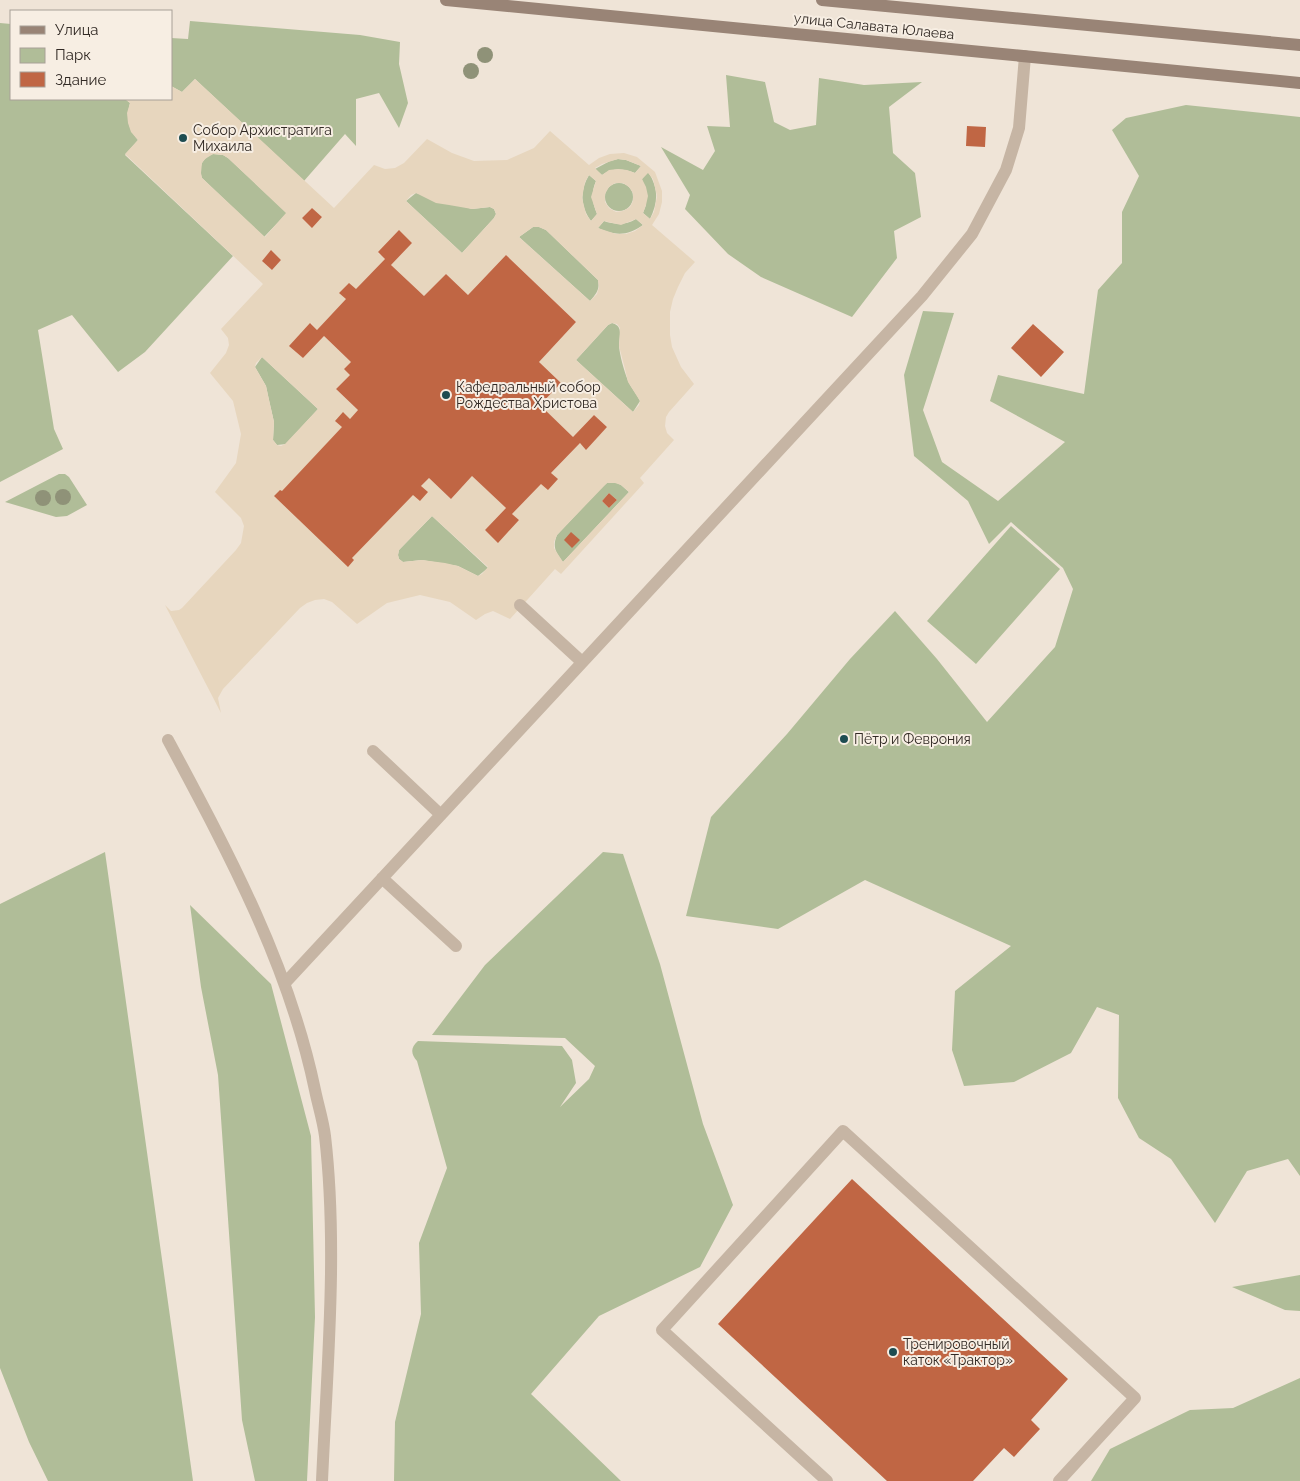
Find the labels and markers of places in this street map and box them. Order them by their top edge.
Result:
place label: Собор Архистратига Михаила [193,122,332,154]
marker: Собор Архистратига Михаила [177,132,189,144]
place label: Кафедральный собор Рождества Христова [456,379,601,411]
marker: Кафедральный собор Рождества Христова [440,389,452,401]
place label: Пётр и Феврония [854,731,971,747]
marker: Пётр и Феврония [838,733,850,745]
place label: Тренировочный каток «Трактор» [903,1336,1013,1368]
marker: Тренировочный каток «Трактор» [887,1346,899,1358]

